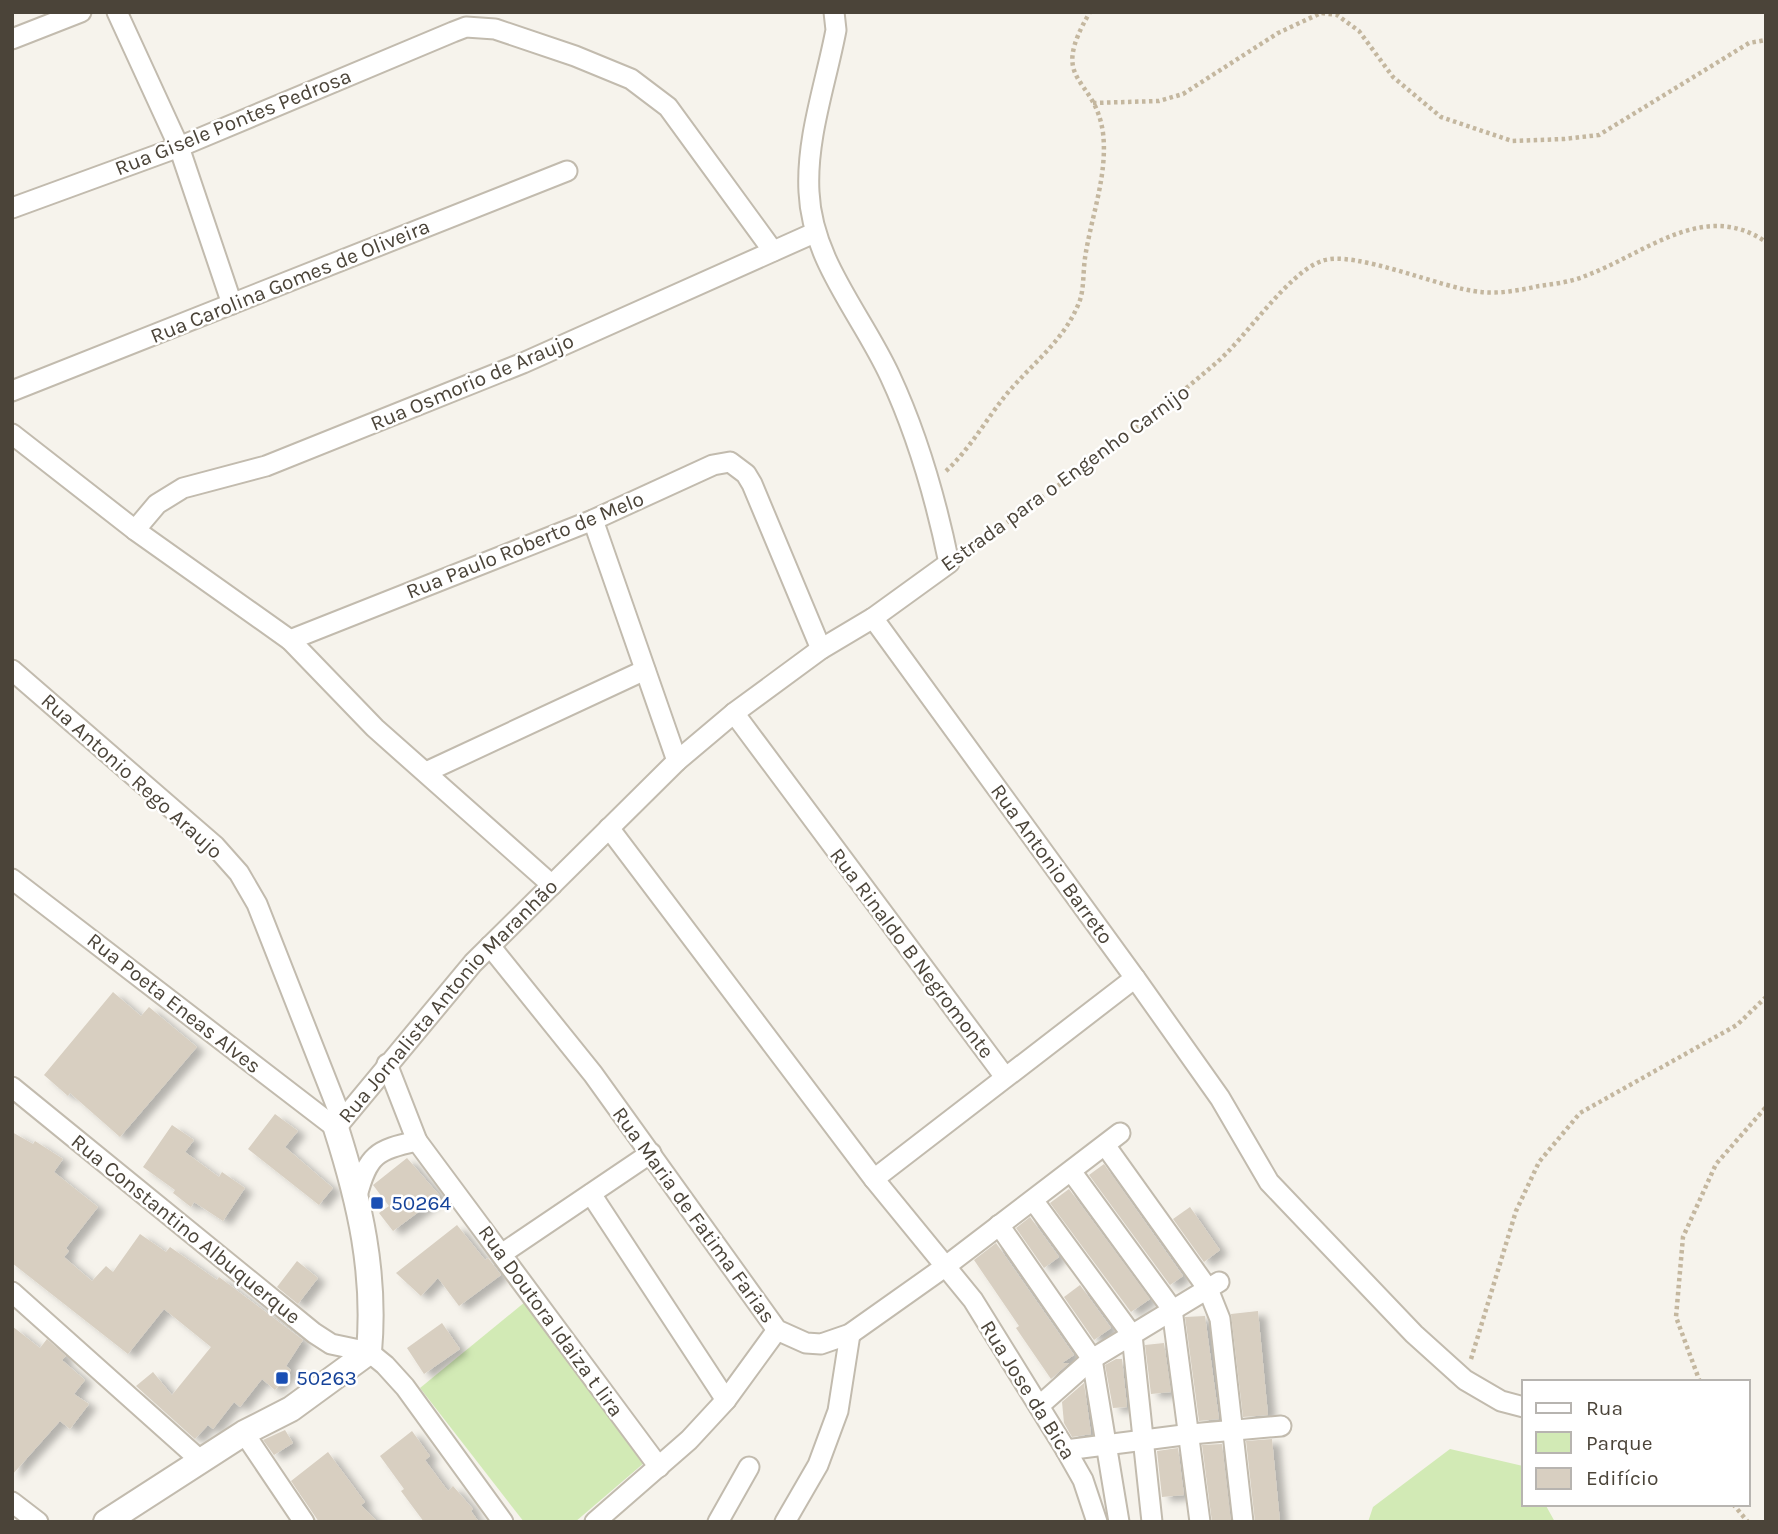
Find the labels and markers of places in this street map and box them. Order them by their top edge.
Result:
place label: 50264 [391,1191,452,1215]
marker: 50264 [369,1195,385,1211]
place label: 50263 [296,1366,357,1390]
marker: 50263 [274,1370,290,1386]

